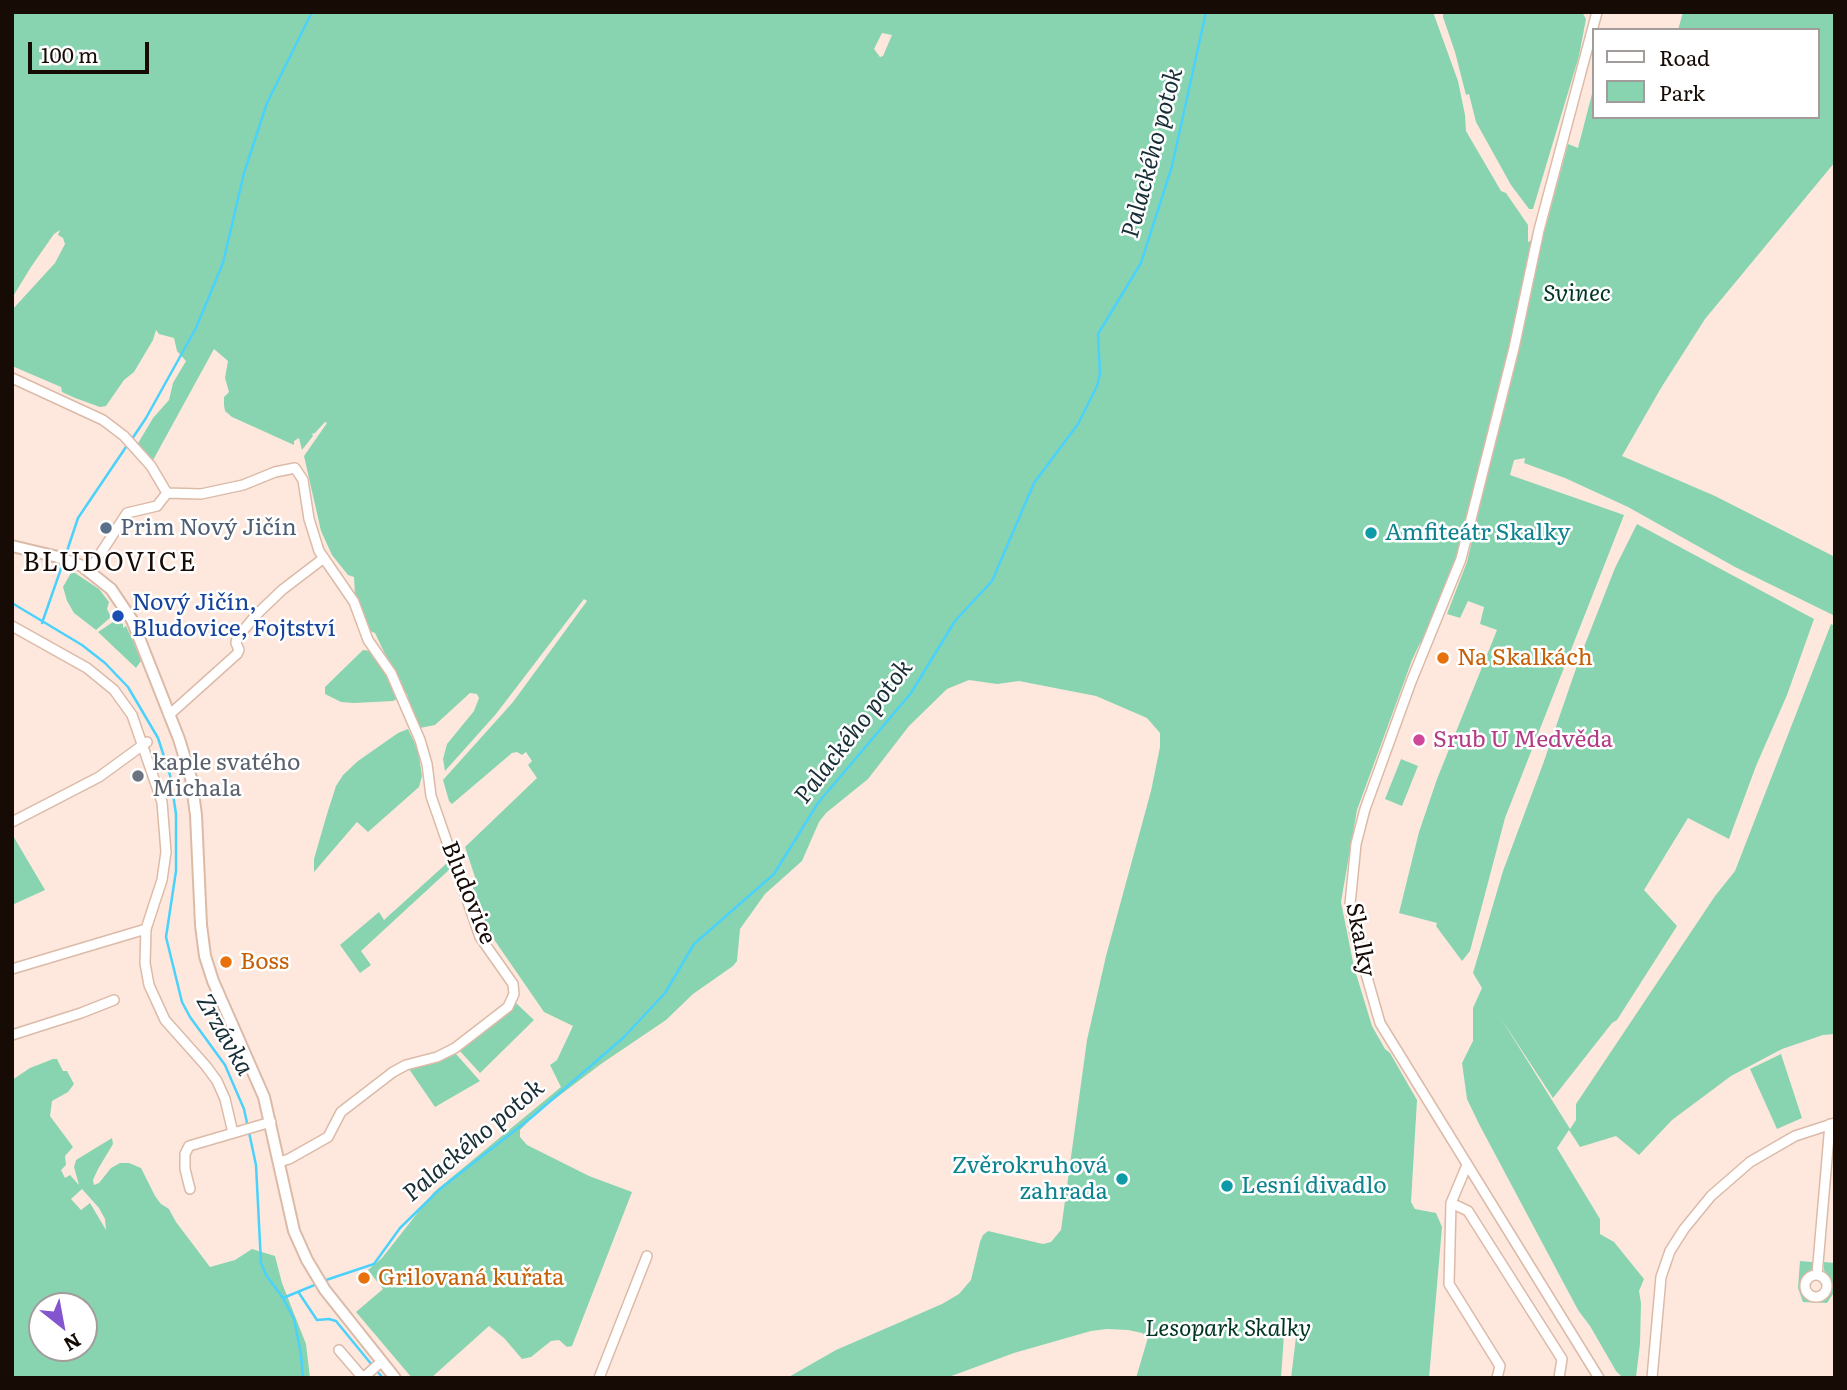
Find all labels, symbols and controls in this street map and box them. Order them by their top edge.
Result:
scale bar [32,28,152,72]
legend [1591,28,1819,119]
text: 100 m [41,38,98,69]
text: Road [1659,41,1710,72]
water label: Palackého potok [1116,65,1190,241]
text: Park [1659,76,1705,107]
park label: Svinec [1543,280,1611,308]
place label: Prim Nový Jičín [120,514,297,542]
place label: Amfiteátr Skalky [1385,519,1570,547]
marker: Prim Nový Jičín [98,520,114,536]
marker: Amfiteátr Skalky [1363,525,1379,541]
district label: BLUDOVICE [24,547,196,579]
place label: Nový Jičín, Bludovice, Fojtství [132,589,335,643]
marker: Nový Jičín, Bludovice, Fojtství [110,608,126,624]
place label: Na Skalkách [1457,644,1593,672]
marker: Na Skalkách [1435,650,1451,666]
water label: Palackého potok [789,654,919,810]
place label: Srub U Medvěda [1433,726,1613,754]
marker: Srub U Medvěda [1411,732,1427,748]
place label: kaple svatého Michala [152,749,301,803]
marker: kaple svatého Michala [130,768,146,784]
street label: Bludovice [435,837,501,949]
street label: Skalky [1339,901,1381,979]
place label: Boss [240,948,289,976]
marker: Boss [218,954,234,970]
water label: Zrzávka [189,989,259,1081]
water label: Palackého potok [398,1074,550,1208]
place label: Zvěrokruhová zahrada [952,1152,1108,1206]
marker: Zvěrokruhová zahrada [1114,1171,1130,1187]
place label: Lesní divadlo [1241,1172,1387,1200]
marker: Lesní divadlo [1219,1178,1235,1194]
place label: Grilovaná kuřata [378,1264,564,1292]
marker: Grilovaná kuřata [356,1270,372,1286]
north arrow [28,1292,98,1362]
park label: Lesopark Skalky [1145,1315,1311,1343]
text: N [59,1327,87,1359]

